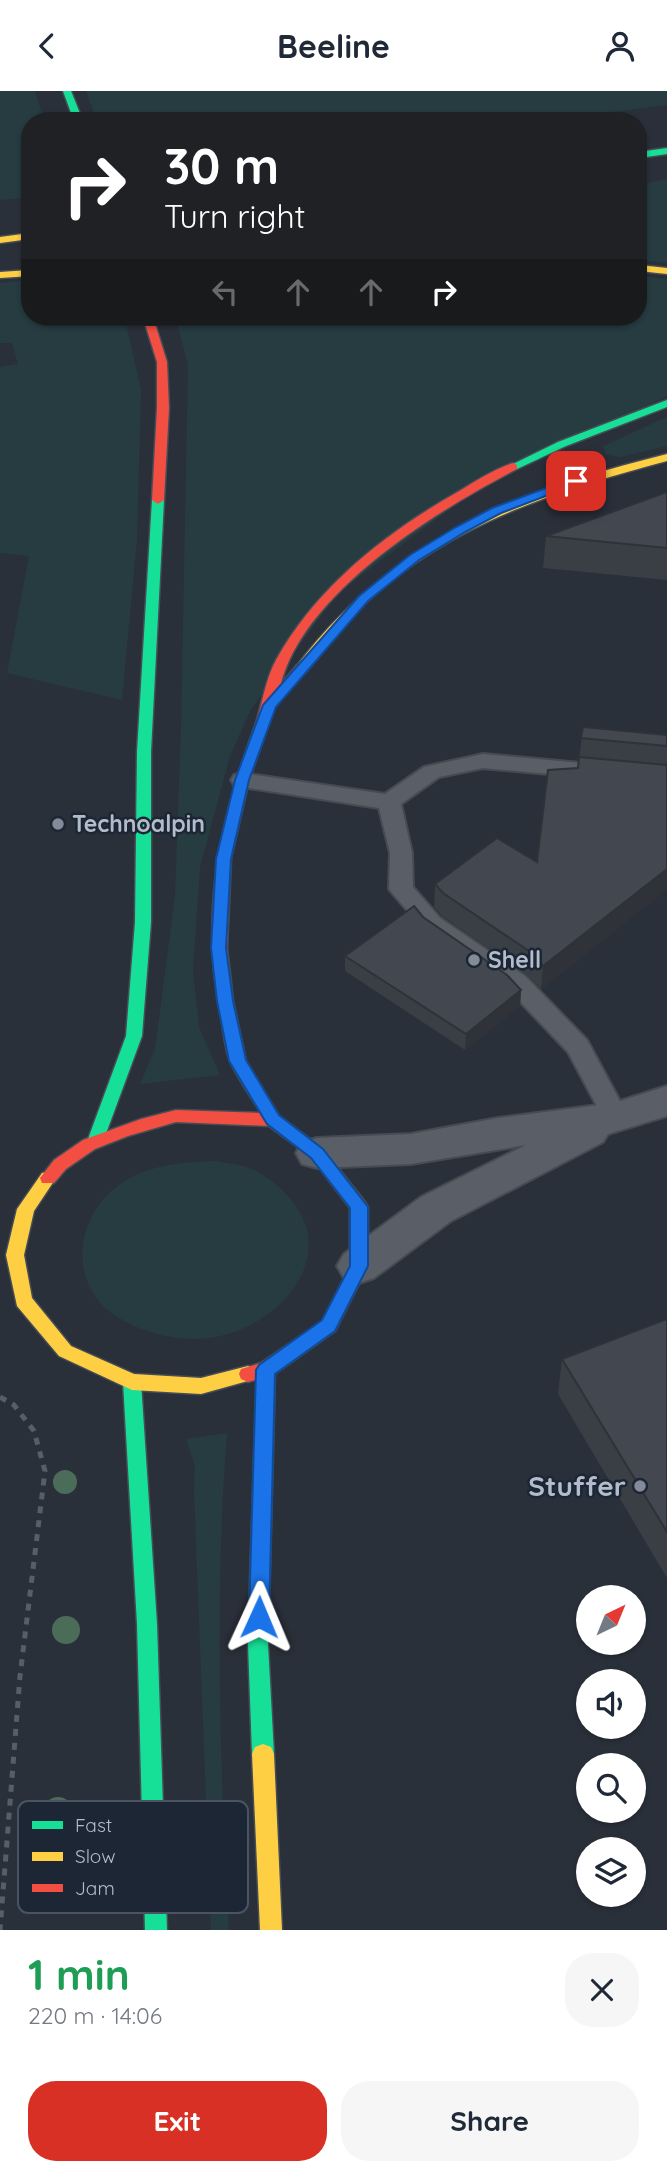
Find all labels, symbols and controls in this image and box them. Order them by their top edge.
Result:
text: Beeline [277,26,390,66]
icon: back [28,27,66,65]
icon: person [601,27,639,65]
text: 30 m [164,135,279,196]
icon: right [49,140,140,231]
text: Turn right [164,196,305,236]
icon: left [206,273,244,311]
icon: ahead [279,273,317,311]
icon: ahead [352,273,390,311]
icon: right [425,273,463,311]
pin [546,451,606,511]
icon: arrive [557,462,595,500]
place label: Technoalpin [72,809,205,838]
marker: Technoalpin [50,816,66,832]
place label: Shell [488,945,541,974]
marker: Shell [466,952,482,968]
place label: Stuffer [528,1468,626,1503]
marker: Stuffer [632,1478,648,1494]
position arrow [222,1580,296,1654]
north arrow [576,1585,646,1655]
map controls [576,1585,646,1907]
button: sound [576,1669,646,1739]
button: search [576,1753,646,1823]
legend [18,1801,248,1913]
text: Fast [75,1813,112,1837]
button: layers [576,1837,646,1907]
text: Slow [75,1844,116,1868]
text: Jam [75,1876,115,1900]
text: 1 min [28,1948,130,2001]
button: close [565,1953,639,2027]
text: 220 m · 14:06 [28,2001,162,2030]
button: Exit [28,2081,327,2161]
button: Share [341,2081,639,2161]

